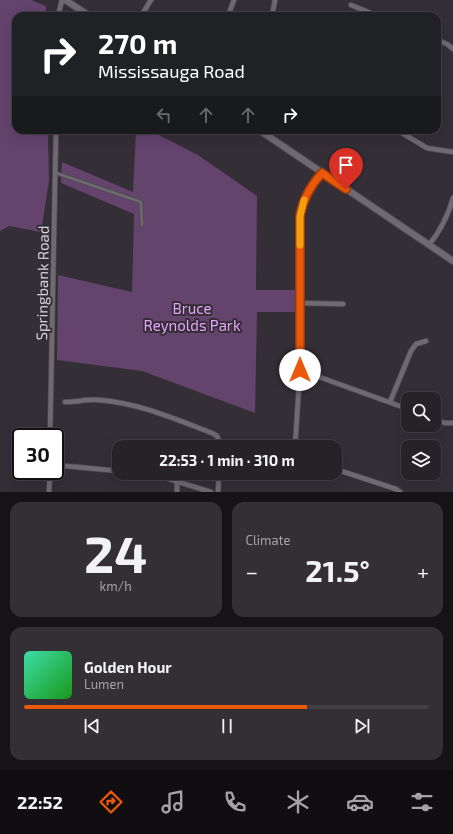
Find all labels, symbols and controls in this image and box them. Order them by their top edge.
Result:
text: 270 m [98,26,177,60]
icon: right [32,28,84,80]
text: Mississauga Road [98,60,245,82]
icon: left [153,104,175,126]
icon: ahead [195,104,217,126]
icon: ahead [237,104,259,126]
icon: right [279,104,301,126]
pin [329,148,363,189]
icon: arrive [335,154,357,176]
street label: Springbank Road [32,225,52,341]
park label: Bruce Reynolds Park [143,299,241,334]
position arrow [279,349,321,391]
map controls [401,392,441,480]
button: search [401,392,441,432]
speed limit sign: 30 [12,428,64,480]
button: layers [401,440,441,480]
text: 22:53 · 1 min · 310 m [159,451,295,469]
text: 24 [84,521,147,583]
text: Climate [246,532,290,548]
text: 21.5° [305,552,370,588]
text: − [246,558,258,584]
text: + [417,558,429,584]
text: km/h [100,578,132,594]
text: Golden Hour [84,658,172,676]
text: Lumen [84,676,124,692]
icon: previous [81,715,103,737]
icon: pause [216,715,238,737]
icon: next [351,715,373,737]
icon: directions [97,788,125,816]
icon: music [159,788,187,816]
icon: phone [221,788,249,816]
icon: climate [284,788,312,816]
icon: car [346,788,374,816]
icon: filters [408,788,436,816]
text: 22:52 [17,791,63,813]

